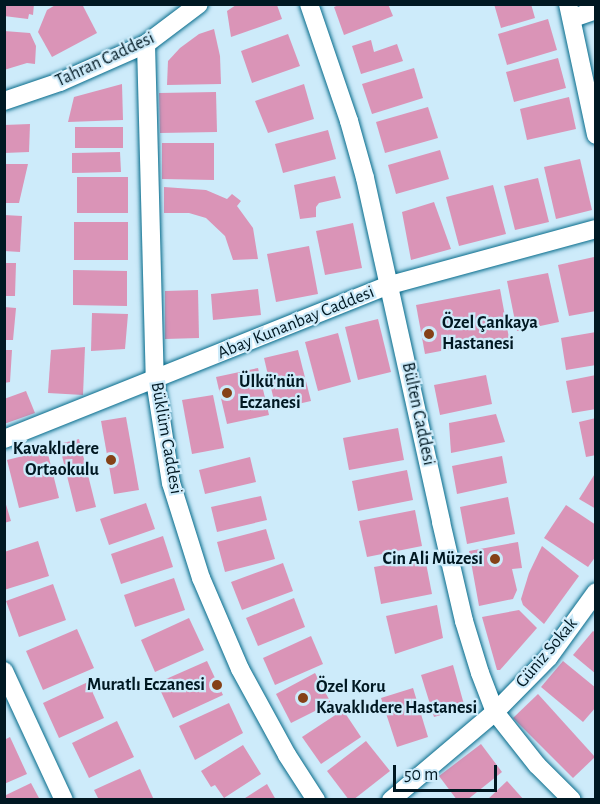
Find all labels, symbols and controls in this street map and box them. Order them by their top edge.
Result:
street label: Tahran Caddesi [52,28,158,92]
street label: Abay Kunanbay Caddesi [214,282,378,364]
place label: Özel Çankaya Hastanesi [442,313,538,356]
marker: Özel Çankaya Hastanesi [420,325,438,343]
street label: Bülten Caddesi [397,360,439,468]
place label: Ülkü'nün Eczanesi [239,372,305,415]
street label: Büklüm Caddesi [146,380,186,496]
marker: Ülkü'nün Eczanesi [220,386,234,400]
place label: Kavaklıdere Ortaokulu [13,439,99,482]
marker: Kavaklıdere Ortaokulu [104,453,118,467]
place label: Cin Ali Müzesi [383,548,483,570]
marker: Cin Ali Müzesi [488,552,502,566]
street label: Güniz Sokak [511,614,583,692]
place label: Muratlı Eczanesi [87,674,205,696]
place label: Özel Koru Kavaklıdere Hastanesi [316,677,477,720]
marker: Muratlı Eczanesi [210,678,224,692]
marker: Özel Koru Kavaklıdere Hastanesi [294,689,312,707]
scale bar [396,753,500,791]
text: 50 m [404,766,438,784]

